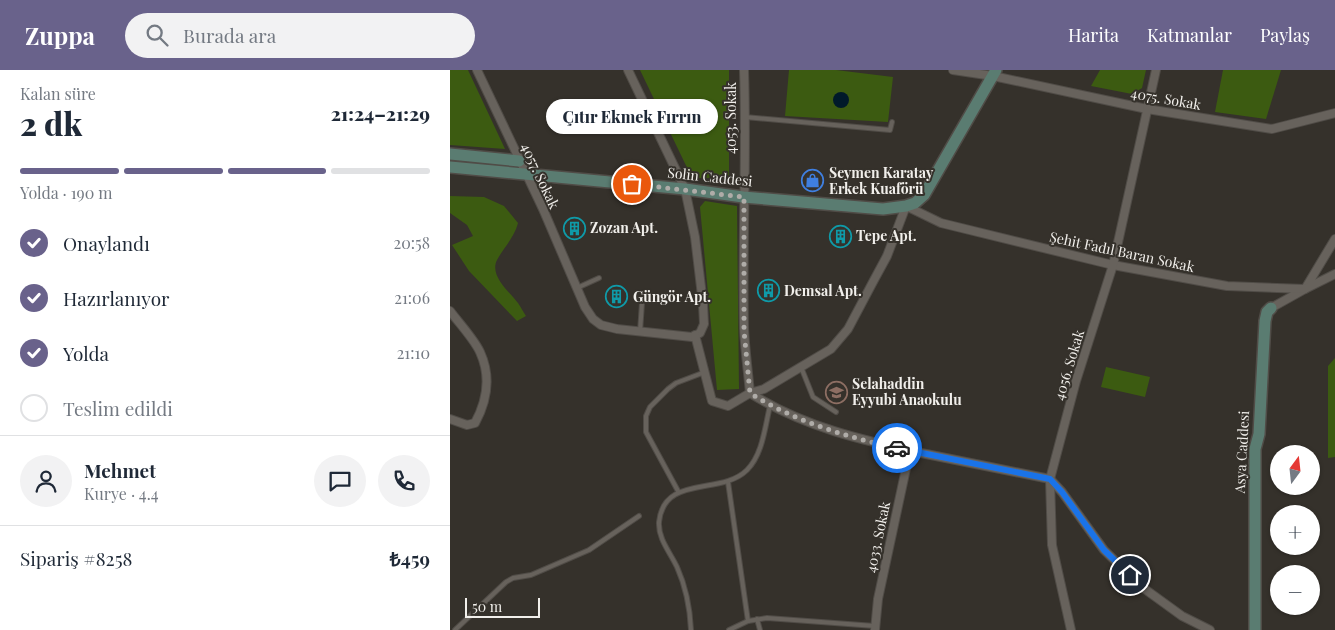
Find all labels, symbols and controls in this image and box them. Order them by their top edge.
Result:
search box [125,13,475,58]
text: Zuppa [25,19,95,51]
icon: search [143,21,171,49]
text: Burada ara [183,22,276,48]
text: Harita [1068,23,1119,47]
text: Katmanlar [1147,23,1232,47]
text: Paylaş [1260,23,1310,47]
street label: 4053. Sokak [721,82,740,154]
text: Kalan süre [20,83,96,104]
street label: 4075. Sokak [1129,83,1203,114]
callout: Çıtır Ekmek Fırrın [546,99,718,134]
text: 21:24–21:29 [331,100,430,126]
text: 2 dk [20,101,82,144]
text: Çıtır Ekmek Fırrın [563,106,701,127]
street label: 4057. Sokak [517,140,564,212]
pin [611,163,653,205]
street label: Solin Caddesi [667,163,753,190]
place label: Seymen Karatay Erkek Kuaförü [829,163,934,198]
shop icon: Seymen Karatay Erkek Kuaförü [801,169,825,193]
icon: bag [618,170,646,198]
text: Yolda · 190 m [20,182,113,203]
building icon: Zozan Apt. [562,216,586,240]
place label: Zozan Apt. [590,218,658,237]
building icon: Tepe Apt. [828,224,852,248]
place label: Tepe Apt. [856,226,917,245]
street label: Şehit Fadıl Baran Sokak [1048,227,1197,276]
icon: check [20,229,48,257]
text: Onaylandı [63,230,150,256]
text: 20:58 [394,232,430,253]
building icon: Demsal Apt. [756,279,780,303]
place label: Demsal Apt. [784,281,862,300]
icon: check [20,284,48,312]
text: Hazırlanıyor [63,285,170,311]
building icon: Güngör Apt. [605,285,629,309]
text: 21:06 [394,287,430,308]
place label: Güngör Apt. [633,287,711,306]
street label: 4056. Sokak [1049,327,1088,402]
icon: check [20,339,48,367]
text: Yolda [63,340,109,366]
text: 21:10 [397,342,430,363]
place label: Selahaddin Eyyubi Anaokulu [852,374,962,409]
school or university icon: Selahaddin Eyyubi Anaokulu [824,380,848,404]
text: Teslim edildi [63,395,173,421]
street label: Asya Caddesi [1230,410,1253,495]
courier [872,423,922,473]
icon: car [883,434,911,462]
north arrow [1270,445,1320,495]
map controls [1270,445,1320,615]
button: person [20,455,72,507]
button: chat [314,455,366,507]
button: phone [378,455,430,507]
text: Mehmet [84,457,156,483]
text: Kurye · 4.4 [84,483,159,504]
street label: 4033. Sokak [861,499,894,574]
button: + [1270,505,1320,555]
text: Sipariş #8258 [20,545,132,571]
text: ₺459 [390,545,430,571]
pin [1109,554,1151,596]
icon: home [1116,561,1144,589]
button: − [1270,565,1320,615]
scale bar [465,595,540,618]
text: 50 m [472,597,502,616]

